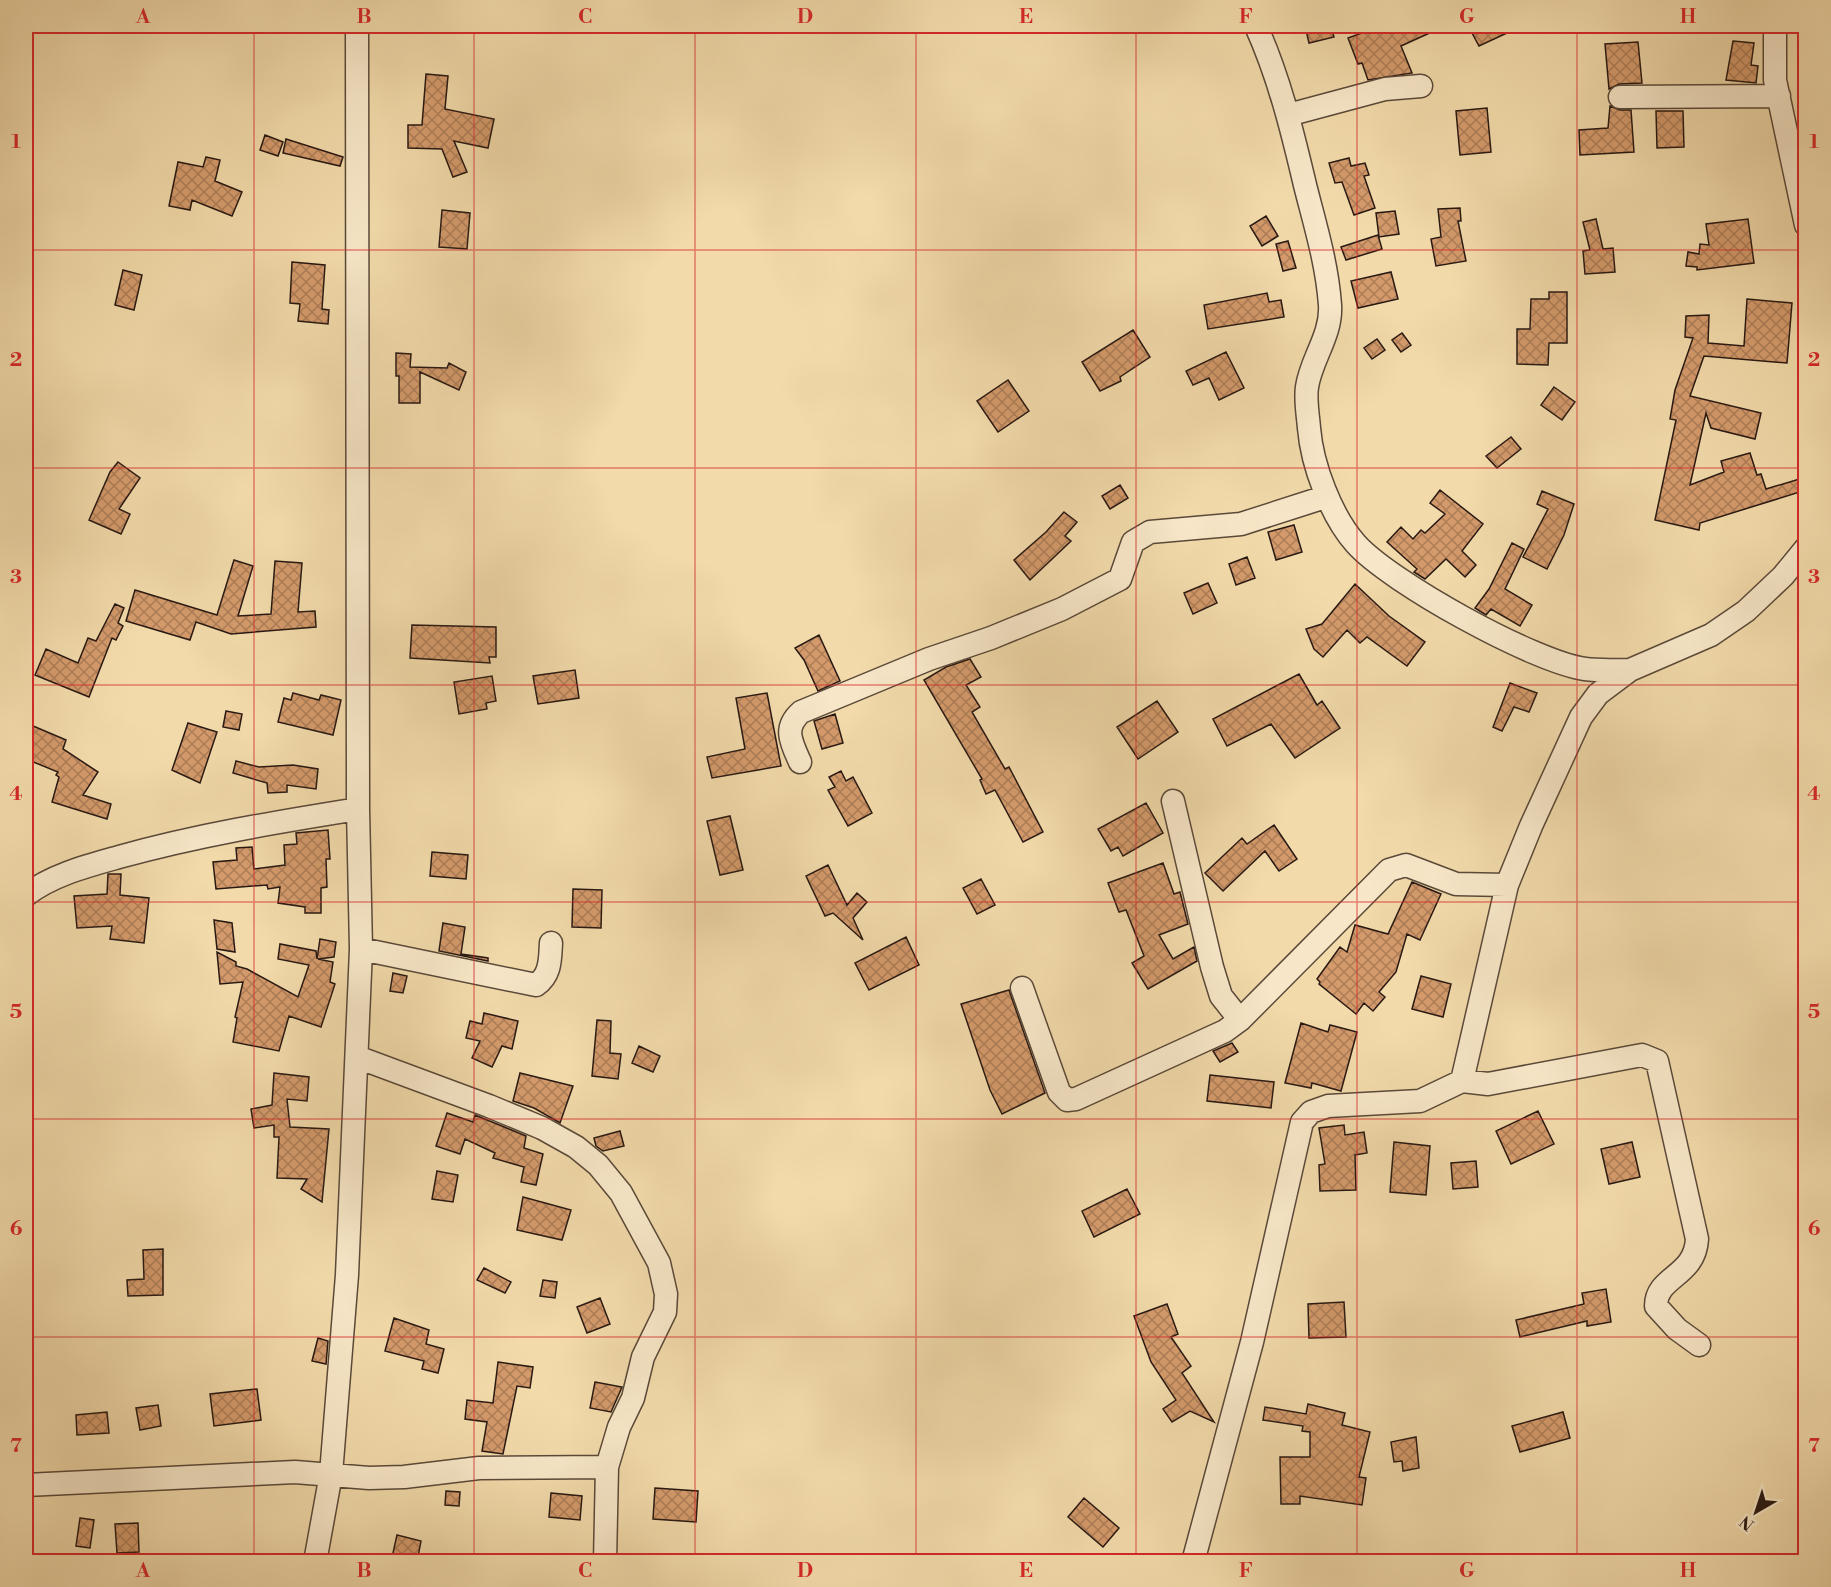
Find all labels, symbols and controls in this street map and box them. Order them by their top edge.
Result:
text: A [135,5,151,30]
text: B [356,5,372,30]
text: C [578,5,592,30]
text: D [797,5,813,30]
text: E [1019,5,1033,30]
text: F [1239,5,1253,30]
text: G [1459,5,1475,30]
text: H [1680,5,1697,30]
text: 1 [11,130,21,155]
text: 1 [1809,130,1819,155]
text: 2 [10,348,22,373]
text: 2 [1808,348,1820,373]
text: 3 [10,565,22,590]
text: 3 [1808,565,1820,590]
text: 4 [9,782,23,807]
text: 4 [1807,782,1821,807]
text: 5 [10,1000,22,1025]
text: 5 [1808,1000,1820,1025]
text: 6 [10,1217,23,1242]
text: 6 [1808,1217,1821,1242]
text: 7 [10,1434,22,1459]
text: 7 [1808,1434,1820,1459]
north arrow [1726,1482,1786,1542]
text: N [1736,1511,1758,1535]
text: A [135,1559,151,1584]
text: B [356,1559,372,1584]
text: C [578,1559,592,1584]
text: D [797,1559,813,1584]
text: E [1019,1559,1033,1584]
text: F [1239,1559,1253,1584]
text: G [1459,1559,1475,1584]
text: H [1680,1559,1697,1584]

